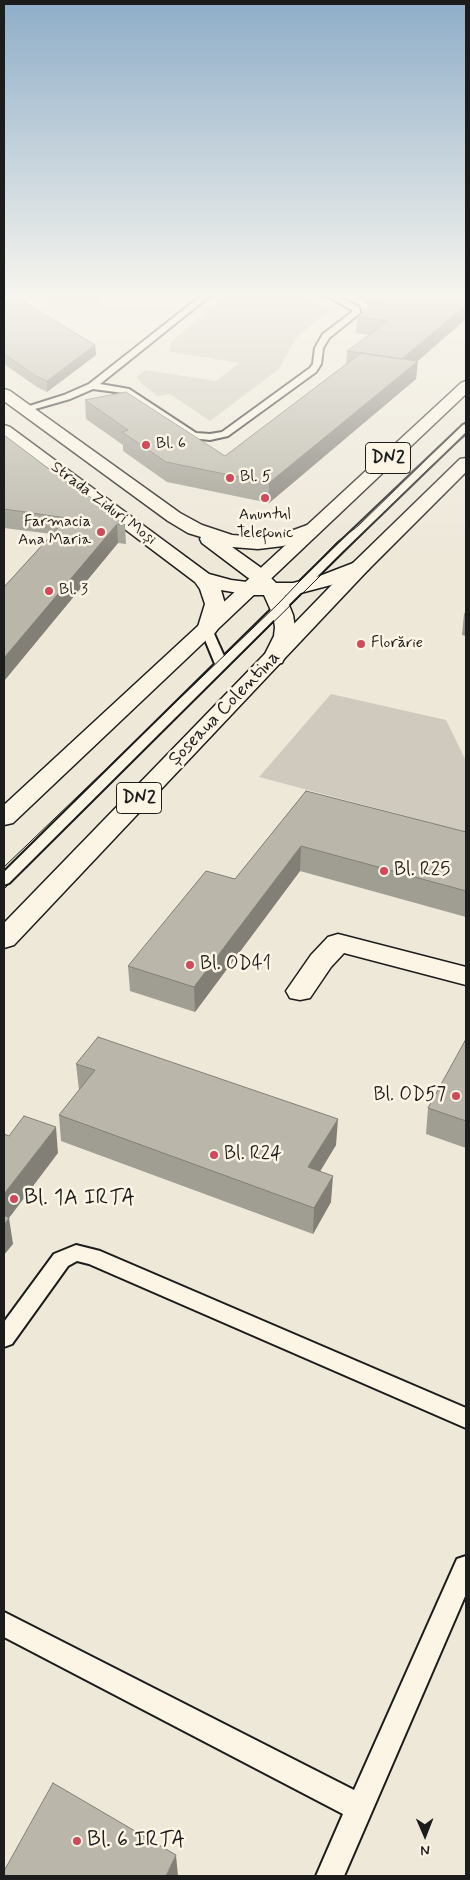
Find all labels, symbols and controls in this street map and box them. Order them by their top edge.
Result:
place label: Bl. 6 [156,435,186,455]
marker: Bl. 6 [140,439,152,451]
road number: DN2 [366,442,410,473]
street label: Strada Ziduri Moși [47,458,159,550]
place label: Bl. 5 [240,468,271,488]
marker: Bl. 5 [224,472,236,484]
marker: Anuntul Telefonic [259,492,271,504]
place label: Anuntul Telefonic [237,506,293,544]
place label: Farmacia Ana Maria [18,513,91,551]
marker: Farmacia Ana Maria [95,526,107,538]
place label: Bl. 3 [59,581,88,601]
marker: Bl. 3 [43,585,55,597]
place label: Florărie [371,634,423,654]
marker: Florărie [355,638,367,650]
street label: Șoseaua Colentina [164,647,286,771]
road number: DN2 [116,782,162,814]
place label: Bl. R25 [394,860,450,882]
marker: Bl. R25 [378,865,390,877]
place label: Bl. OD41 [200,954,271,976]
marker: Bl. OD41 [184,959,196,971]
place label: Bl. OD57 [373,1085,446,1107]
marker: Bl. OD57 [450,1090,462,1102]
place label: Bl. R24 [224,1144,282,1166]
marker: Bl. R24 [208,1149,220,1161]
place label: Bl. 1A IRTA [24,1186,135,1212]
marker: Bl. 1A IRTA [8,1193,20,1205]
north arrow [400,1810,450,1860]
place label: Bl. 6 IRTA [87,1828,185,1854]
marker: Bl. 6 IRTA [71,1835,83,1847]
text: N [420,1841,430,1859]

